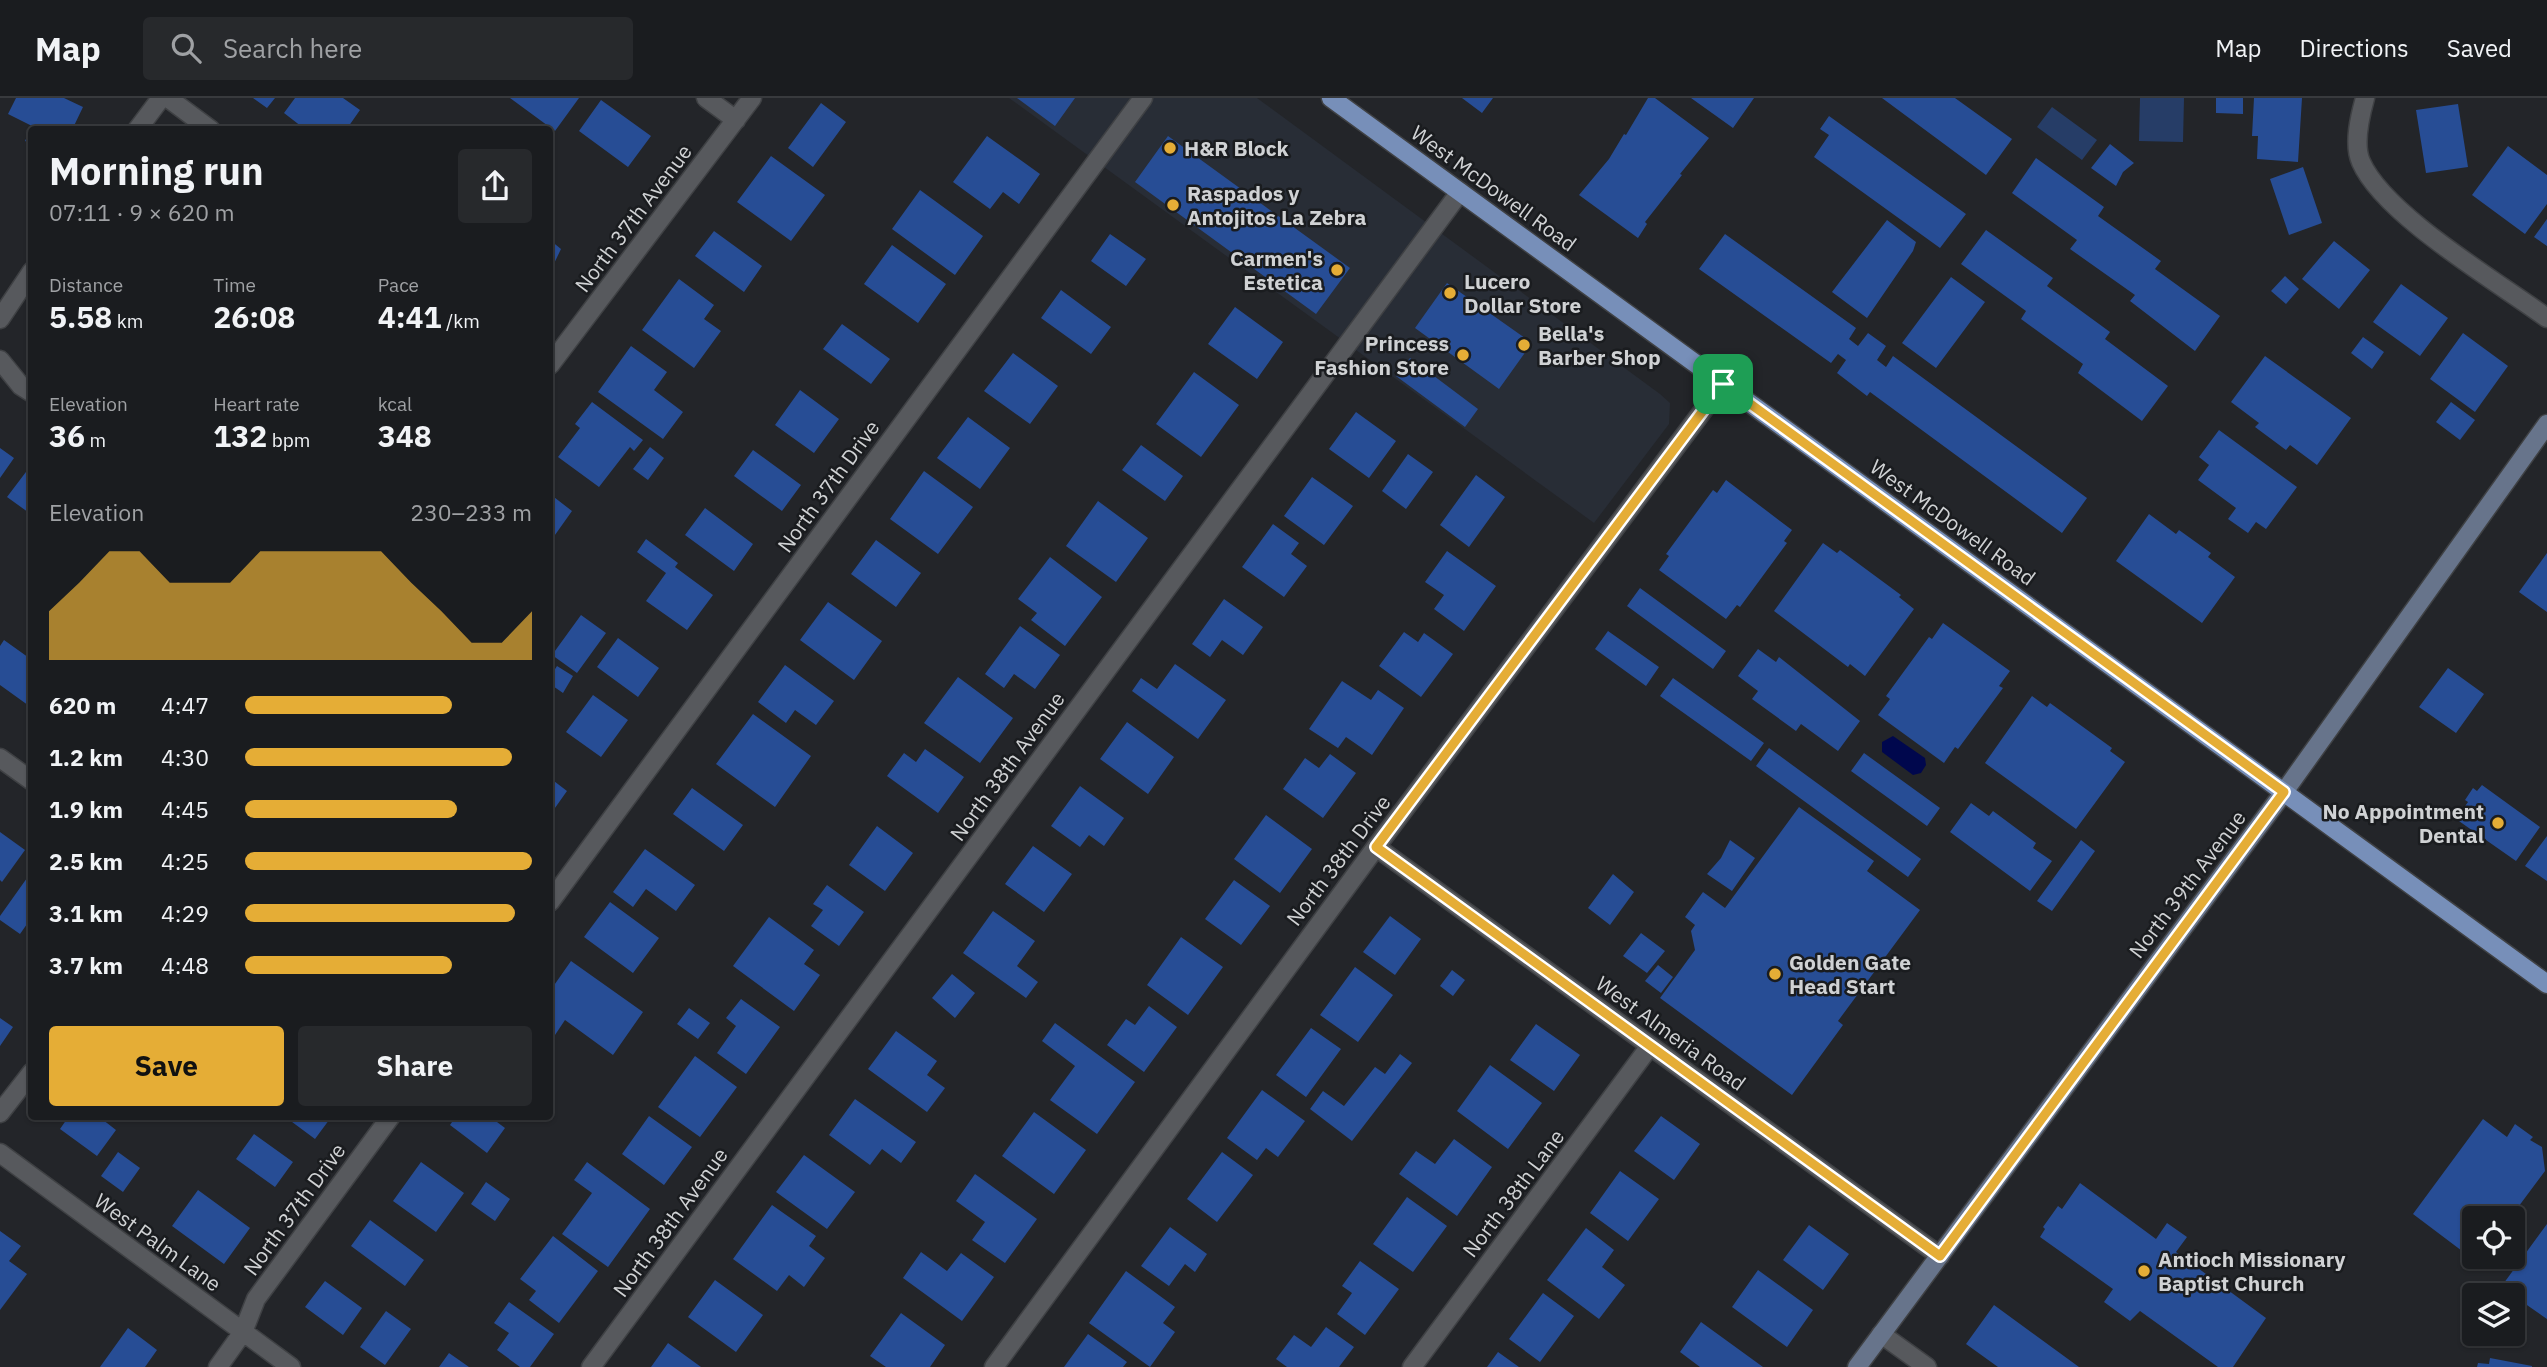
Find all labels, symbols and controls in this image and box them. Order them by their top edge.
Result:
search box [143,17,633,80]
text: Map [35,27,101,70]
icon: search [167,29,205,67]
text: Search here [223,31,362,65]
text: Map [2215,32,2261,64]
text: Directions [2299,32,2409,64]
text: Saved [2447,32,2512,64]
street label: West McDowell Road [1406,119,1582,257]
place label: H&R Block [1184,134,1290,162]
street label: North 37th Avenue [568,138,698,298]
marker: H&R Block [1162,140,1178,156]
text: Morning run [49,146,264,195]
button: share [458,149,532,223]
place label: Raspados y Antojitos La Zebra [1187,179,1367,231]
text: 07:11 · 9 × 620 m [49,197,235,227]
marker: Raspados y Antojitos La Zebra [1165,197,1181,213]
place label: Carmen's Estetica [1230,244,1323,296]
marker: Carmen's Estetica [1329,262,1345,278]
place label: Lucero Dollar Store [1464,267,1582,319]
text: Distance [49,273,123,297]
text: Time [213,273,256,297]
text: Pace [378,273,419,297]
marker: Lucero Dollar Store [1442,285,1458,301]
text: 5.58 [49,297,112,336]
text: 26:08 [213,297,295,336]
text: 4:41 [378,297,442,336]
text: km [112,309,143,333]
text: /km [442,309,480,333]
place label: Bella's Barber Shop [1538,319,1661,371]
place label: Princess Fashion Store [1314,329,1449,381]
marker: Bella's Barber Shop [1516,337,1532,353]
marker: Princess Fashion Store [1455,347,1471,363]
pin [1693,354,1753,414]
icon: arrive [1704,365,1742,403]
text: Elevation [49,392,128,416]
text: Heart rate [213,392,300,416]
text: kcal [378,392,412,416]
street label: North 37th Drive [771,414,885,558]
text: 36 [49,416,85,455]
text: 132 [213,416,267,455]
text: 348 [378,416,432,455]
text: m [85,428,106,452]
text: bpm [267,428,310,452]
street label: West McDowell Road [1865,453,2041,591]
text: Elevation [49,497,144,527]
text: 230–233 m [410,497,532,527]
street label: North 38th Avenue [943,686,1071,846]
text: 620 m [49,690,116,720]
text: 4:47 [161,690,209,720]
text: 1.2 km [49,742,123,772]
text: 4:30 [161,742,209,772]
street label: North 38th Drive [1280,789,1396,931]
text: 1.9 km [49,794,123,824]
text: 4:45 [161,794,209,824]
place label: No Appointment Dental [2323,797,2484,849]
street label: North 39th Avenue [2122,804,2252,964]
marker: No Appointment Dental [2490,815,2506,831]
text: 2.5 km [49,846,123,876]
text: 4:25 [161,846,209,876]
text: 3.1 km [49,898,123,928]
text: 4:29 [161,898,209,928]
place label: Golden Gate Head Start [1789,948,1911,1000]
text: 3.7 km [49,950,123,980]
text: 4:48 [161,950,209,980]
marker: Golden Gate Head Start [1767,966,1783,982]
street label: West Almeria Road [1590,969,1752,1097]
button: Save [49,1026,284,1106]
button: Share [298,1026,532,1106]
street label: North 38th Lane [1456,1123,1570,1263]
street label: North 37th Drive [237,1137,351,1281]
street label: North 38th Avenue [606,1142,734,1302]
street label: West Palm Lane [89,1187,227,1297]
map controls [2462,1206,2525,1346]
button: locate [2462,1206,2525,1269]
place label: Antioch Missionary Baptist Church [2158,1245,2346,1297]
marker: Antioch Missionary Baptist Church [2136,1263,2152,1279]
button: layers [2462,1283,2525,1346]

